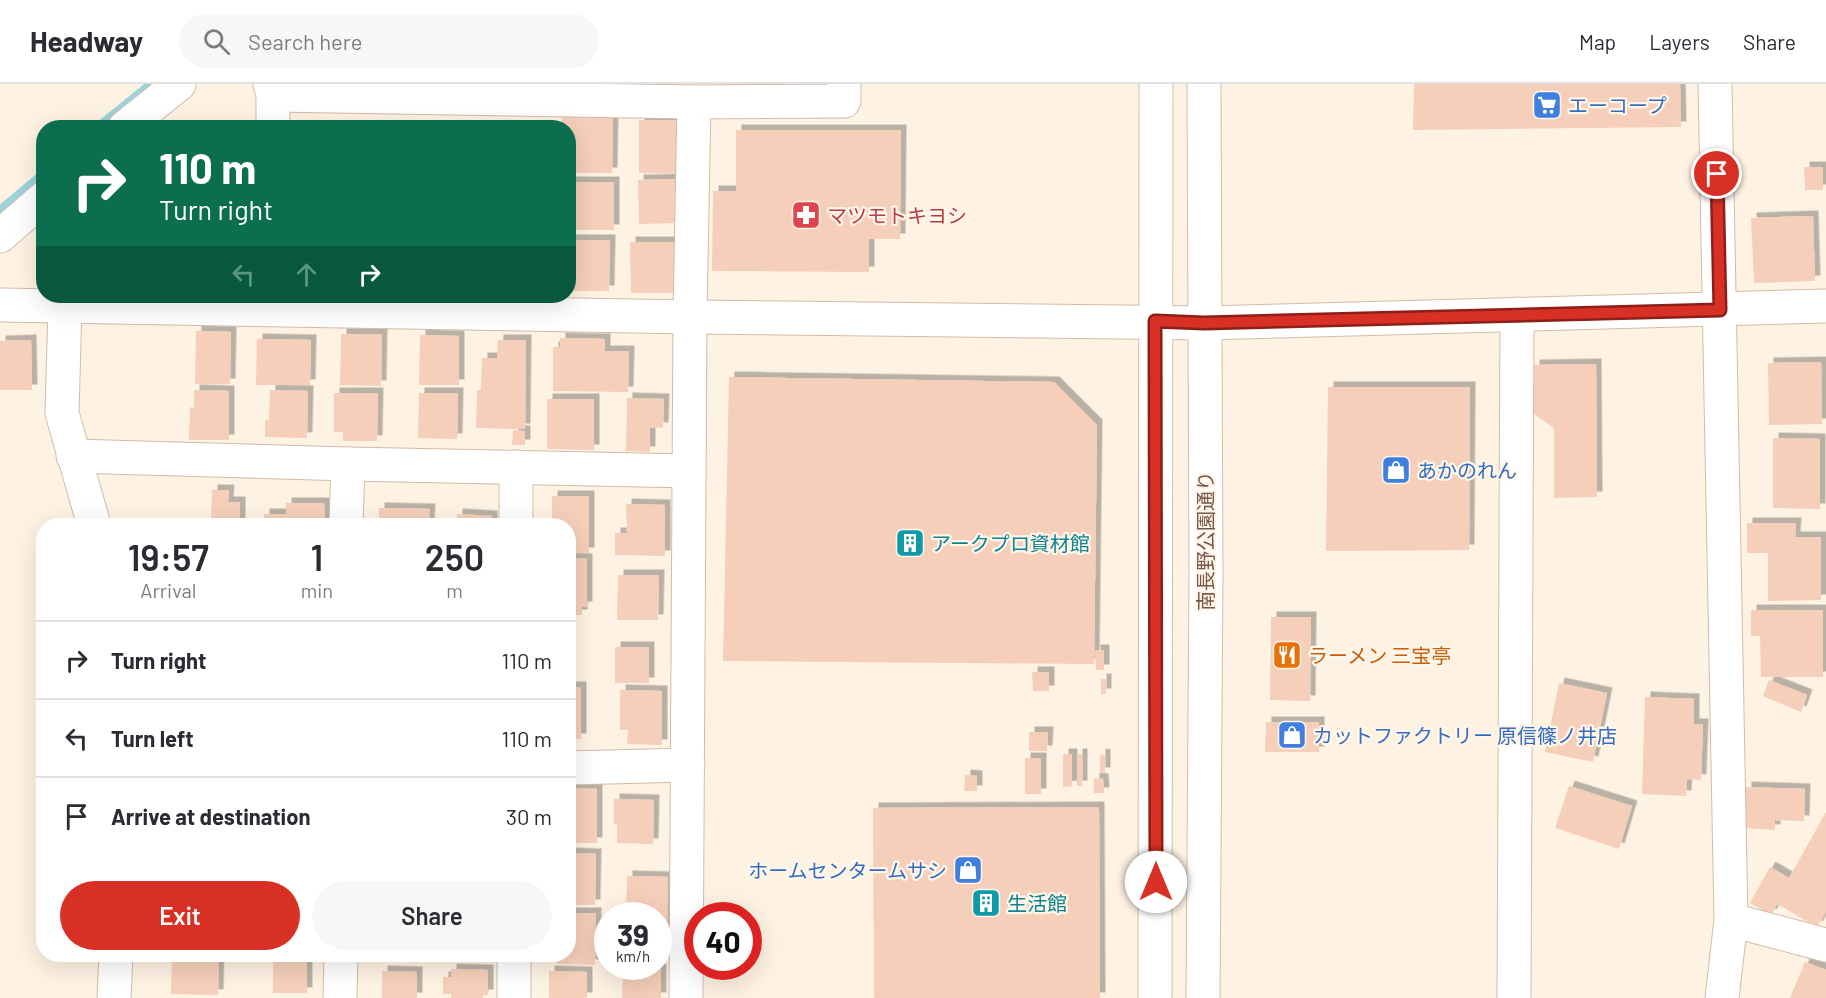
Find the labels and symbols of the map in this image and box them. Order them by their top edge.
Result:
supermarket icon: エーコープ [1531,89,1563,121]
place label: エーコープ [1568,93,1667,117]
pin [1691,148,1742,199]
pharmacy icon: マツモトキヨシ [790,199,822,231]
place label: マツモトキヨシ [827,203,967,227]
shop icon: あかのれん [1380,454,1412,486]
place label: あかのれん [1417,458,1517,482]
street label: 南長野公園通り [1193,471,1217,611]
building icon: アークプロ資材館 [894,527,926,559]
place label: アークプロ資材館 [931,531,1090,555]
restaurant icon: ラーメン 三宝亭 [1271,639,1303,671]
place label: ラーメン 三宝亭 [1308,643,1451,667]
shop icon: カットファクトリー 原信篠ノ井店 [1276,719,1308,751]
place label: カットファクトリー 原信篠ノ井店 [1313,723,1617,747]
position arrow [1124,850,1188,914]
shop icon: ホームセンタームサシ [952,854,984,886]
place label: ホームセンタームサシ [748,858,947,882]
building icon: 生活館 [970,887,1002,919]
place label: 生活館 [1007,891,1067,915]
speed limit sign: 40 [684,902,762,980]

